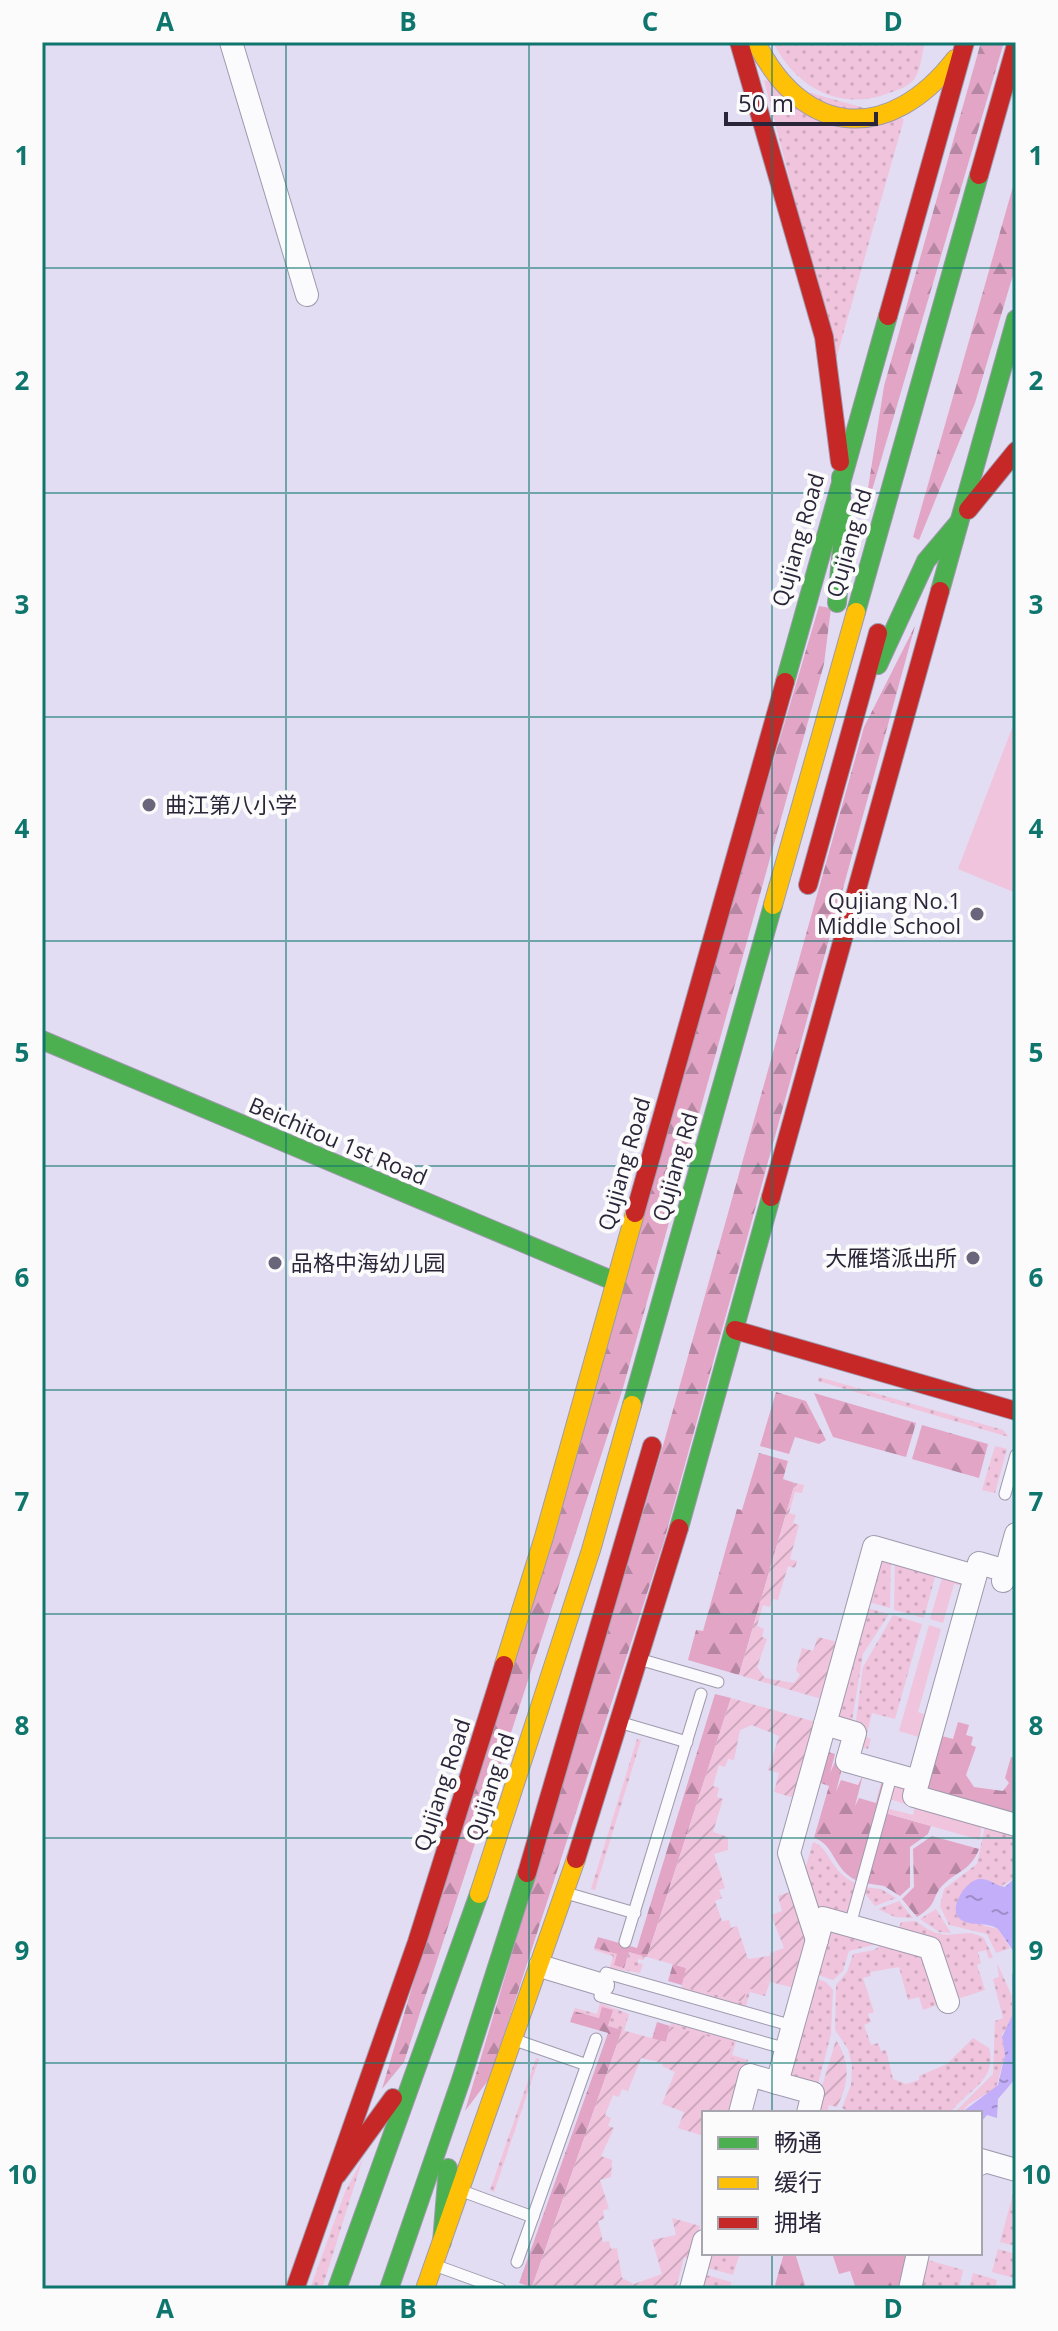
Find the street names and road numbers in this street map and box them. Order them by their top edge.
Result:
street label: Qujiang Road [764,469,830,610]
street label: Qujiang Rd [818,485,878,601]
street label: Beichitou 1st Road [245,1089,432,1191]
street label: Qujiang Road [590,1093,656,1234]
street label: Qujiang Rd [644,1109,704,1225]
street label: Qujiang Road [406,1715,477,1855]
street label: Qujiang Rd [457,1729,521,1845]

